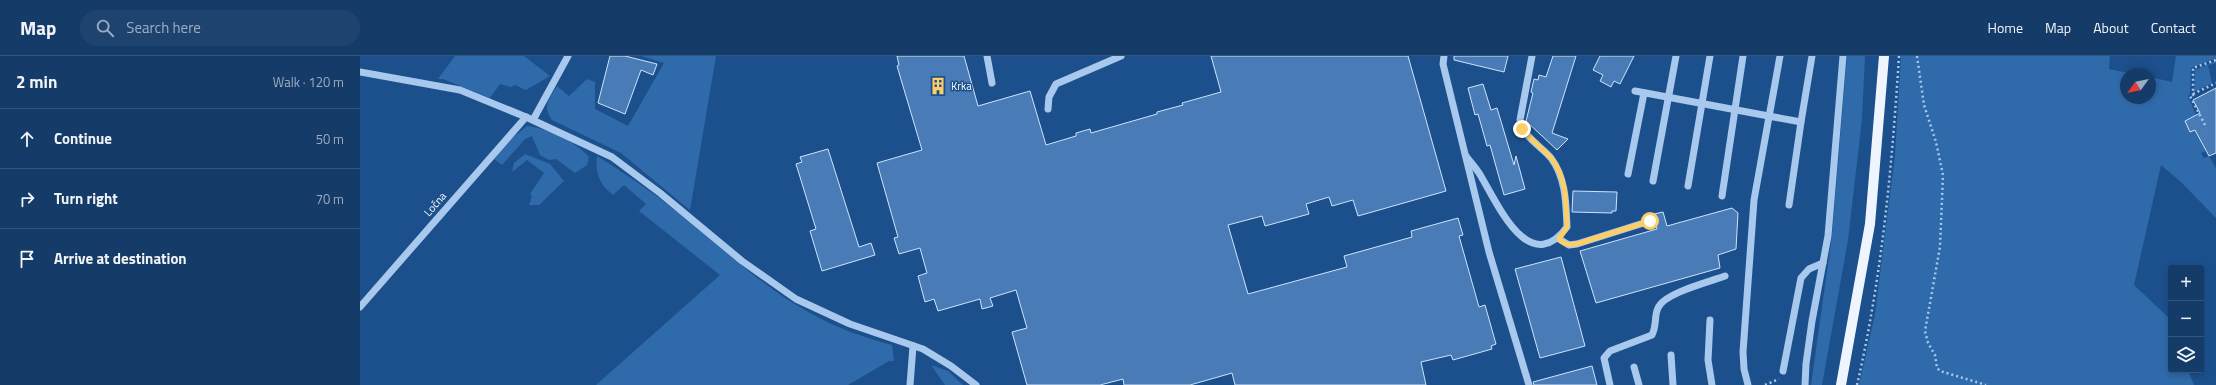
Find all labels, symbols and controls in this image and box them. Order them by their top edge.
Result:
search box [80,10,360,46]
text: Map [20,13,56,42]
text: Search here [126,16,201,39]
icon: search [94,17,116,39]
text: Home [1988,17,2023,38]
text: Map [2045,17,2071,38]
text: About [2093,17,2129,38]
text: Contact [2151,17,2196,38]
north arrow [2120,68,2156,104]
text: 2 min [16,69,57,95]
text: Walk · 120 m [273,72,344,92]
building icon: Krka [928,76,948,96]
place label: Krka [951,78,972,94]
route end [1513,120,1531,138]
text: Continue [54,127,112,150]
icon: ahead [16,128,38,150]
text: 50 m [316,129,344,149]
text: Turn right [54,187,118,210]
icon: right [16,188,38,210]
street label: Ločna [420,188,450,220]
text: 70 m [316,189,344,209]
route start [1641,212,1659,230]
text: Arrive at destination [54,247,187,270]
icon: arrive [16,248,38,270]
map controls [2168,265,2204,373]
button: + [2168,265,2204,301]
button: − [2168,301,2204,337]
button: layers [2168,337,2204,373]

